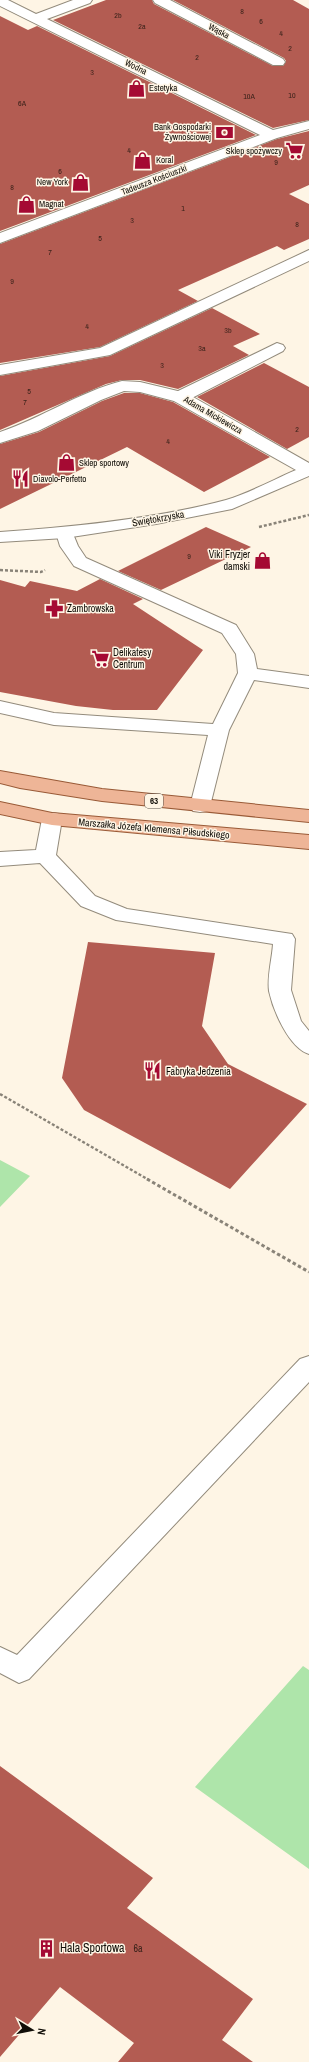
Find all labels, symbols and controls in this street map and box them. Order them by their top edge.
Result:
house number: 8 [240,6,244,16]
house number: 2b [114,10,122,20]
house number: 6 [259,16,263,26]
street label: Wąska [206,20,232,42]
house number: 2a [138,21,146,31]
house number: 4 [279,28,283,38]
house number: 2 [288,43,292,53]
house number: 2 [195,52,199,62]
street label: Wodna [123,56,149,78]
house number: 3 [90,67,94,77]
shop icon: Estetyka [126,78,146,98]
place label: Estetyka [149,82,177,94]
house number: 10 [288,90,296,100]
house number: 10A [243,91,255,101]
house number: 6A [18,98,27,108]
place label: Bank Gospodarki Żywnościowej [154,121,211,143]
bank icon: Bank Gospodarki Żywnościowej [214,122,234,142]
supermarket icon: Sklep spożywczy [285,141,305,161]
house number: 4 [127,145,131,155]
place label: Sklep spożywczy [226,145,282,157]
shop icon: Koral [133,150,153,170]
place label: Koral [156,154,174,166]
house number: 9 [274,157,278,167]
street label: Tadeusza Kościuszki [119,162,189,198]
house number: 6 [58,166,62,176]
shop icon: New York [71,172,91,192]
place label: New York [37,176,68,188]
house number: 8 [10,182,14,192]
shop icon: Magnat [16,194,36,214]
place label: Magnat [39,198,64,210]
house number: 1 [181,203,185,213]
house number: 3 [130,215,134,225]
house number: 8 [295,219,299,229]
house number: 5 [98,233,102,243]
house number: 7 [48,247,52,257]
house number: 9 [10,276,14,286]
house number: 4 [85,321,89,331]
house number: 3b [224,325,232,335]
house number: 3a [198,343,206,353]
house number: 3 [160,360,164,370]
house number: 5 [27,386,31,396]
street label: Adama Mickiewicza [181,393,245,437]
house number: 7 [23,397,27,407]
house number: 2 [295,424,299,434]
house number: 4 [166,436,170,446]
shop icon: Sklep sportowy [56,453,76,473]
place label: Sklep sportowy [79,457,129,469]
restaurant icon: Diavolo-Perfetto [10,469,30,489]
place label: Diavolo-Perfetto [33,473,86,485]
street label: Świętokrzyska [131,507,186,529]
place label: Viki Fryzjer damski [209,548,250,573]
shop icon: Viki Fryzjer damski [253,550,273,570]
house number: 9 [187,551,191,561]
pharmacy icon: Zambrowska [44,598,64,618]
place label: Zambrowska [67,602,114,615]
place label: Delikatesy Centrum [113,646,152,671]
supermarket icon: Delikatesy Centrum [90,648,110,668]
road number: 63 [145,794,163,808]
street label: Marszałka Józefa Klemensa Piłsudskiego [78,815,231,842]
restaurant icon: Fabryka Jedzenia [143,1061,163,1081]
place label: Fabryka Jedzenia [166,1065,231,1078]
building icon: Hala Sportowa [37,1938,57,1958]
place label: Hala Sportowa [60,1940,125,1956]
house number: 6a [133,1942,143,1955]
north arrow [12,2010,52,2050]
text: N [34,2027,49,2036]

